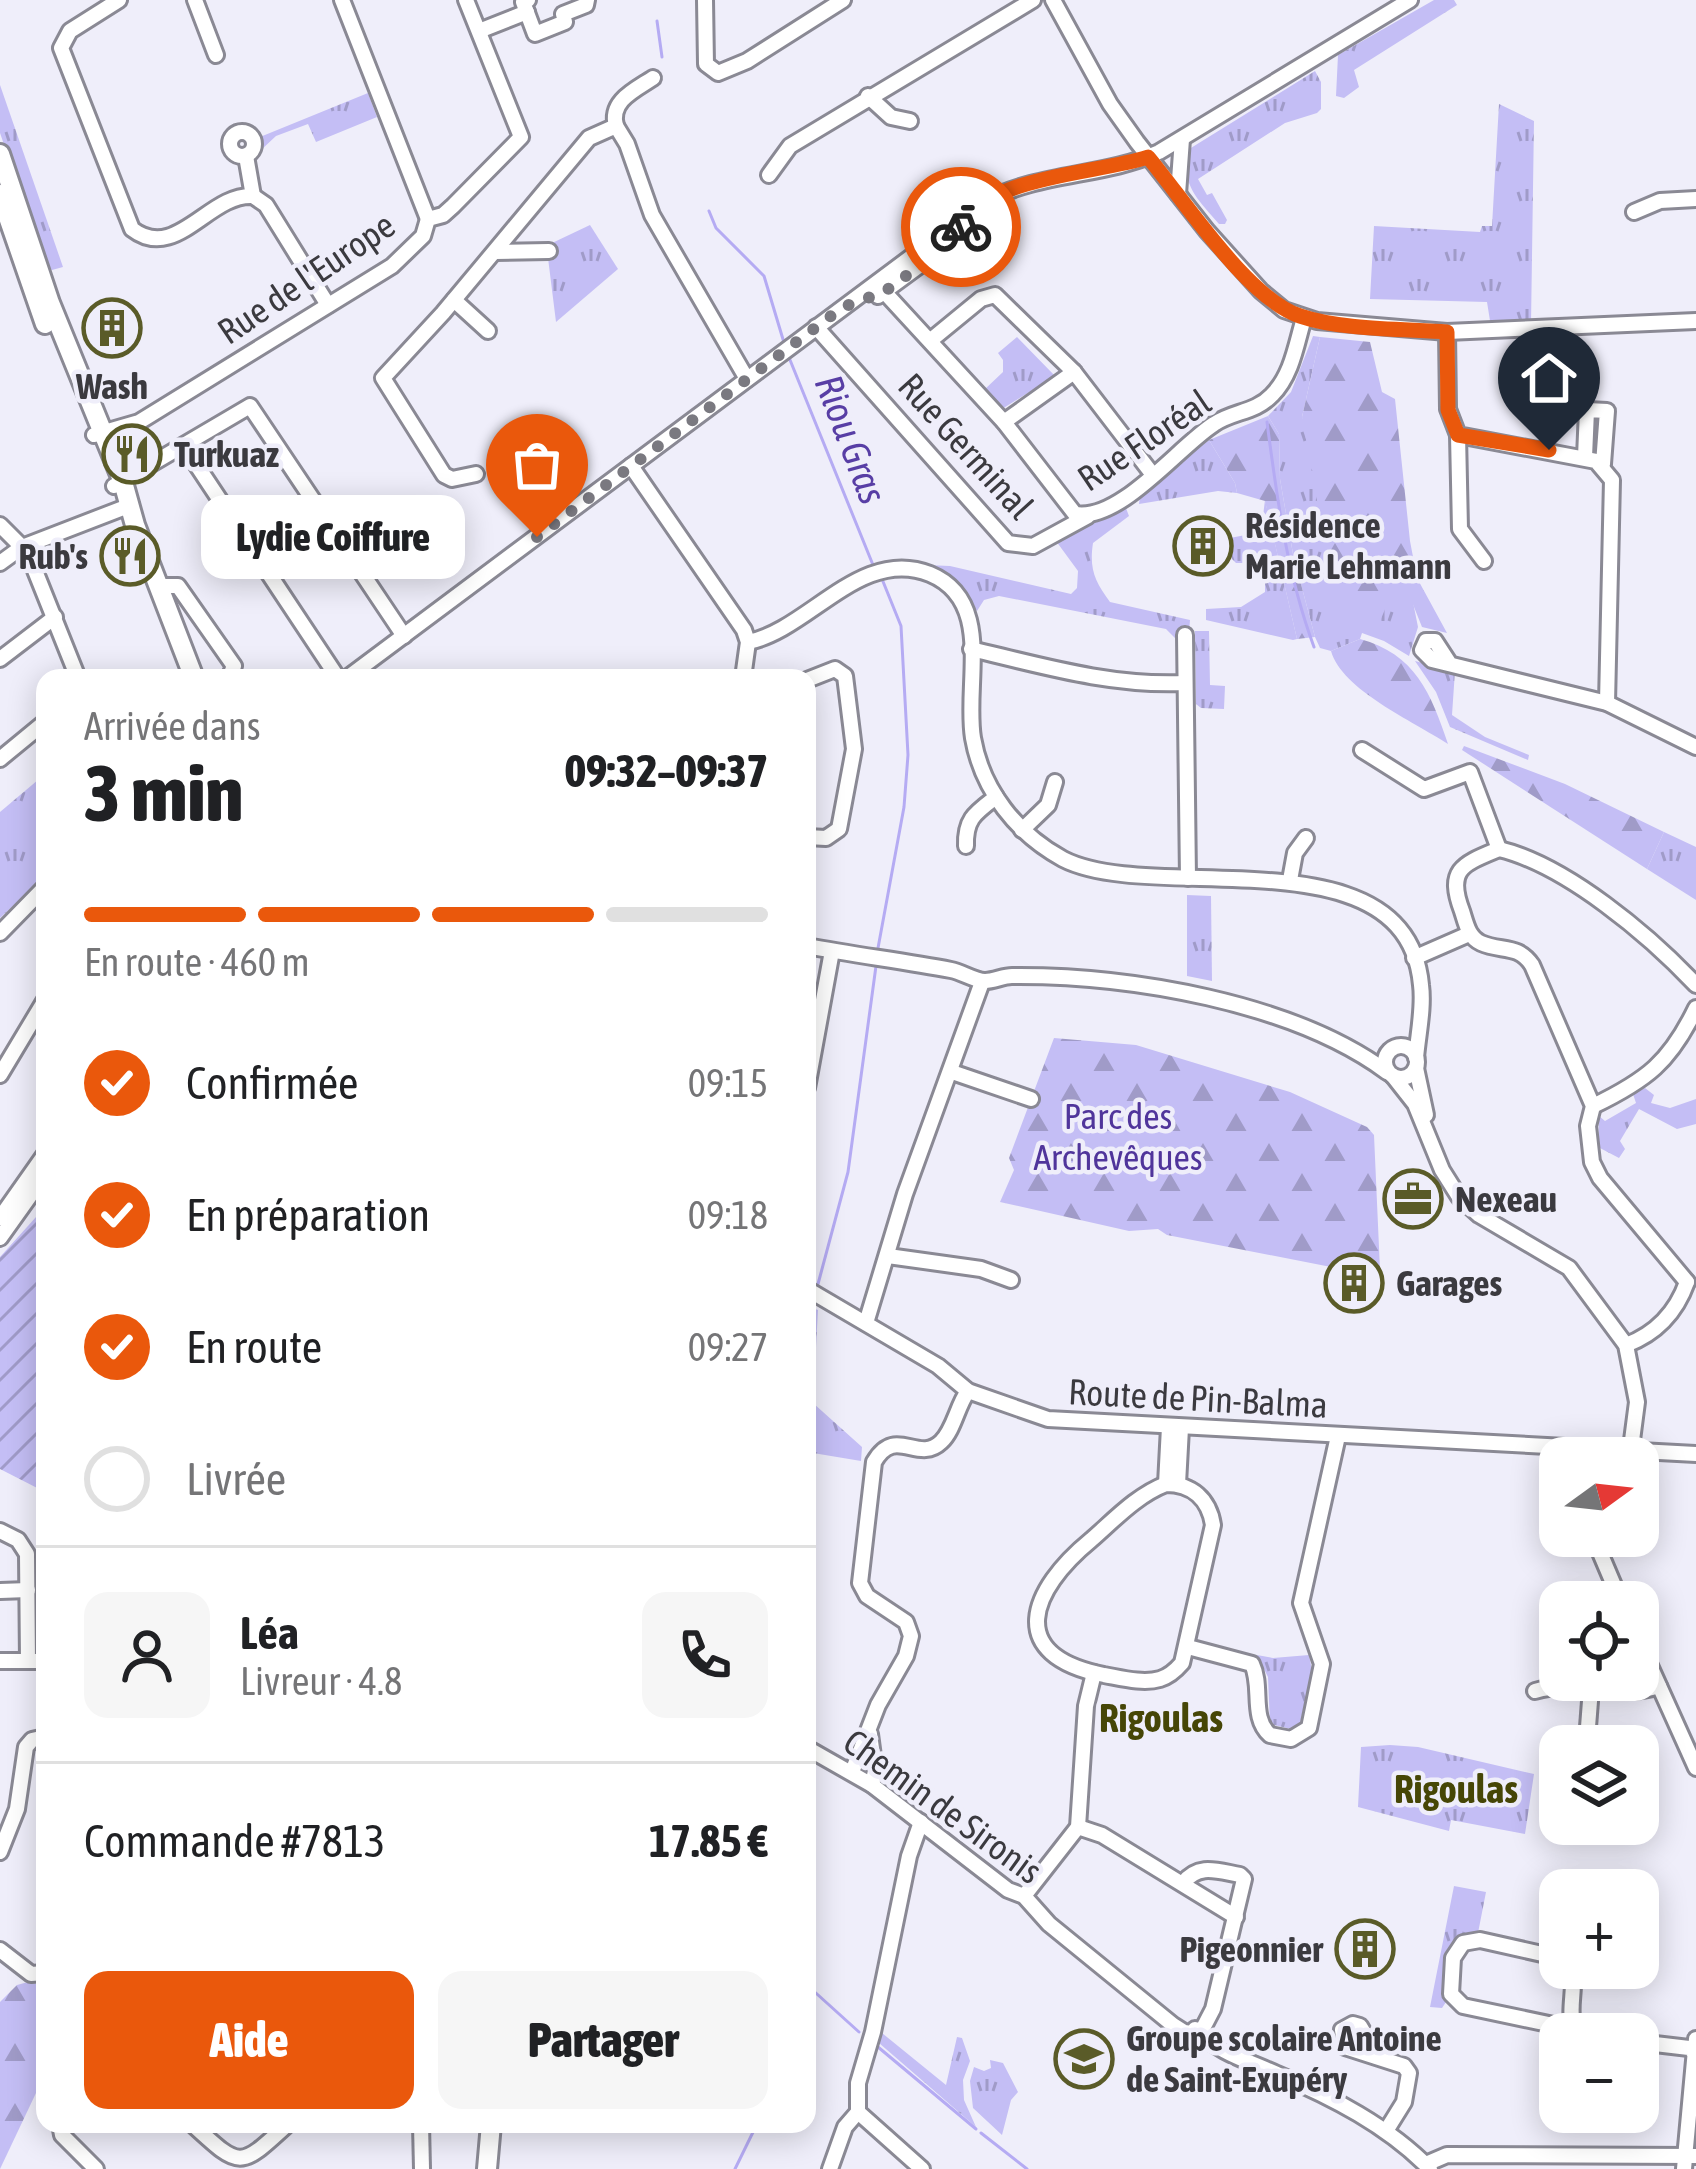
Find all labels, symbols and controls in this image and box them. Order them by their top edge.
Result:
courier [901,167,1021,287]
icon: bike [928,194,994,260]
street label: Rue de l'Europe [210,204,402,352]
building icon: Wash [81,297,143,359]
pin [1498,327,1600,450]
icon: home [1516,345,1582,411]
place label: Wash [75,365,148,407]
street label: Rue Germinal [890,365,1042,528]
water label: Riou Gras [806,369,896,509]
street label: Rue Floréal [1070,380,1219,499]
pin [486,414,588,537]
restaurant icon: Turkuaz [101,423,163,485]
icon: bag [504,432,570,498]
place label: Turkuaz [174,433,279,475]
callout: Lydie Coiffure [201,495,465,579]
place label: Résidence Marie Lehmann [1245,504,1451,587]
text: Lydie Coiffure [236,515,430,559]
building icon: Résidence Marie Lehmann [1172,515,1234,577]
restaurant icon: Rub's [99,525,161,587]
place label: Rub's [18,535,88,577]
text: Arrivée dans [84,704,261,748]
text: 09:32–09:37 [565,745,768,797]
text: 3 min [84,748,243,838]
text: En route · 460 m [84,940,310,984]
icon: check [84,1050,150,1116]
text: Confirmée [186,1057,358,1109]
text: 09:15 [688,1061,768,1105]
park label: Parc des Archevêques [1033,1095,1203,1178]
office icon: Nexeau [1382,1168,1444,1230]
place label: Nexeau [1455,1178,1557,1220]
icon: check [84,1182,150,1248]
text: En préparation [186,1189,430,1241]
text: 09:18 [688,1193,768,1237]
building icon: Garages [1323,1252,1385,1314]
place label: Garages [1396,1262,1503,1304]
icon: check [84,1314,150,1380]
text: En route [186,1321,322,1373]
text: 09:27 [688,1325,768,1369]
street label: Route de Pin-Balma [1067,1370,1329,1426]
north arrow [1539,1437,1659,1557]
map controls [1539,1437,1659,2133]
text: Livrée [186,1453,286,1505]
button: locate [1539,1581,1659,1701]
button: person [84,1592,210,1718]
button: phone [642,1592,768,1718]
text: Léa [240,1607,299,1659]
text: Livreur · 4.8 [240,1659,402,1703]
district label: Rigoulas [1099,1696,1223,1740]
street label: Chemin de Sironis [836,1720,1050,1892]
button: layers [1539,1725,1659,1845]
district label: Rigoulas [1394,1767,1518,1811]
text: Commande #7813 [84,1815,385,1867]
text: 17.85 € [649,1815,768,1867]
button: + [1539,1869,1659,1989]
building icon: Pigeonnier [1334,1918,1396,1980]
place label: Pigeonnier [1179,1928,1324,1970]
button: Aide [84,1971,414,2109]
button: Partager [438,1971,768,2109]
button: − [1539,2013,1659,2133]
place label: Groupe scolaire Antoine de Saint-Exupéry [1126,2017,1442,2100]
school or university icon: Groupe scolaire Antoine de Saint-Exupéry [1053,2028,1115,2090]

